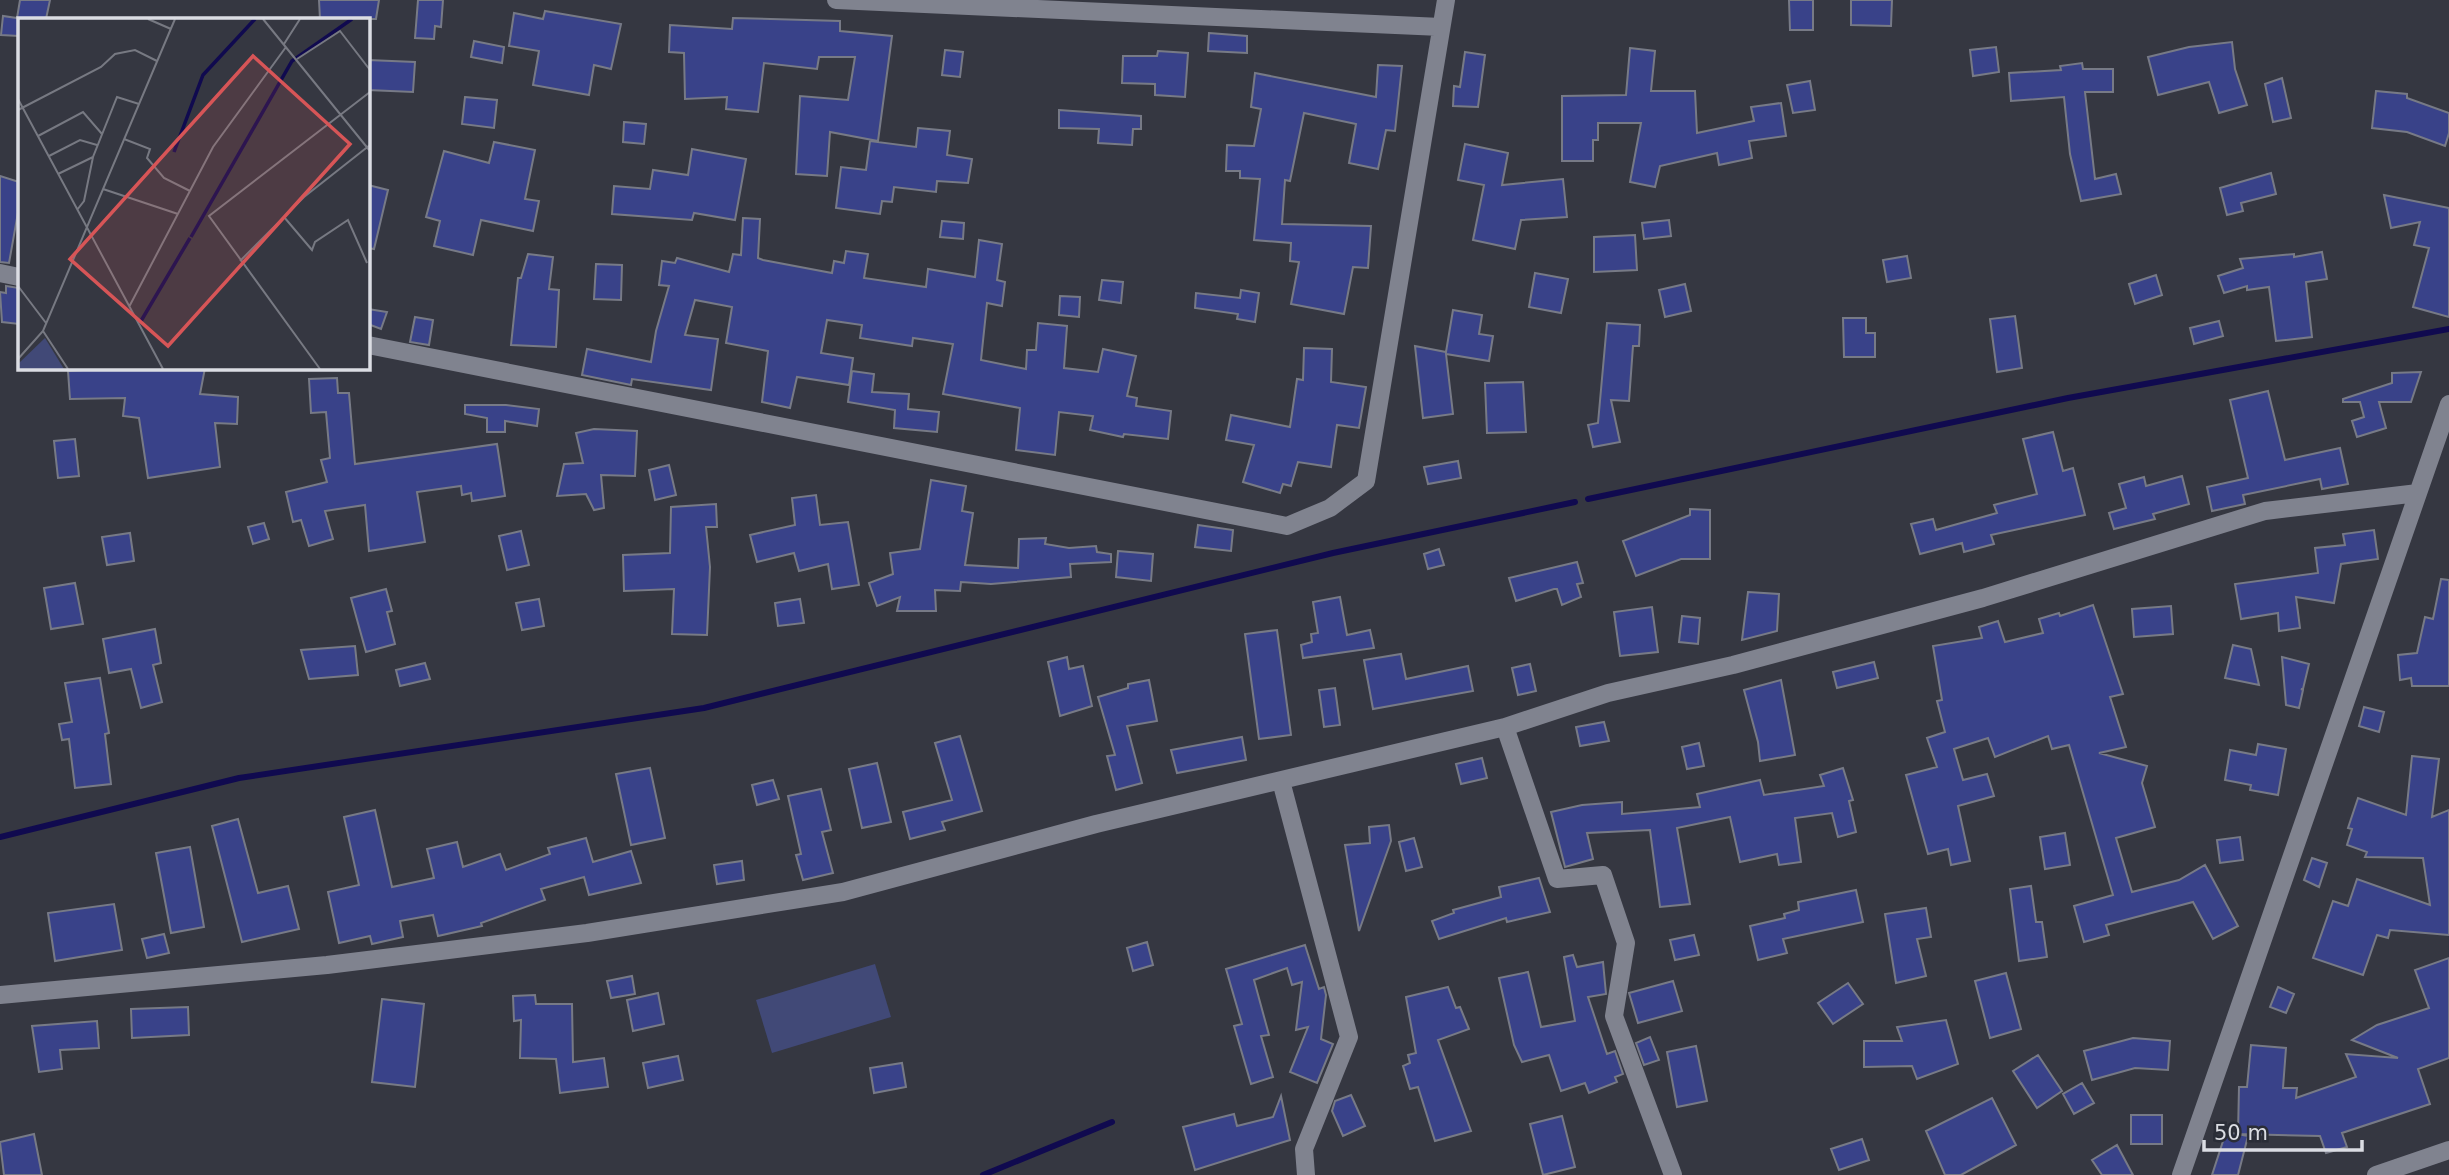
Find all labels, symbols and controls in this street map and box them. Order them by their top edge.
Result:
inset map [18,18,369,369]
scale bar [2204,1108,2362,1152]
text: 50 m [2214,1121,2268,1145]

